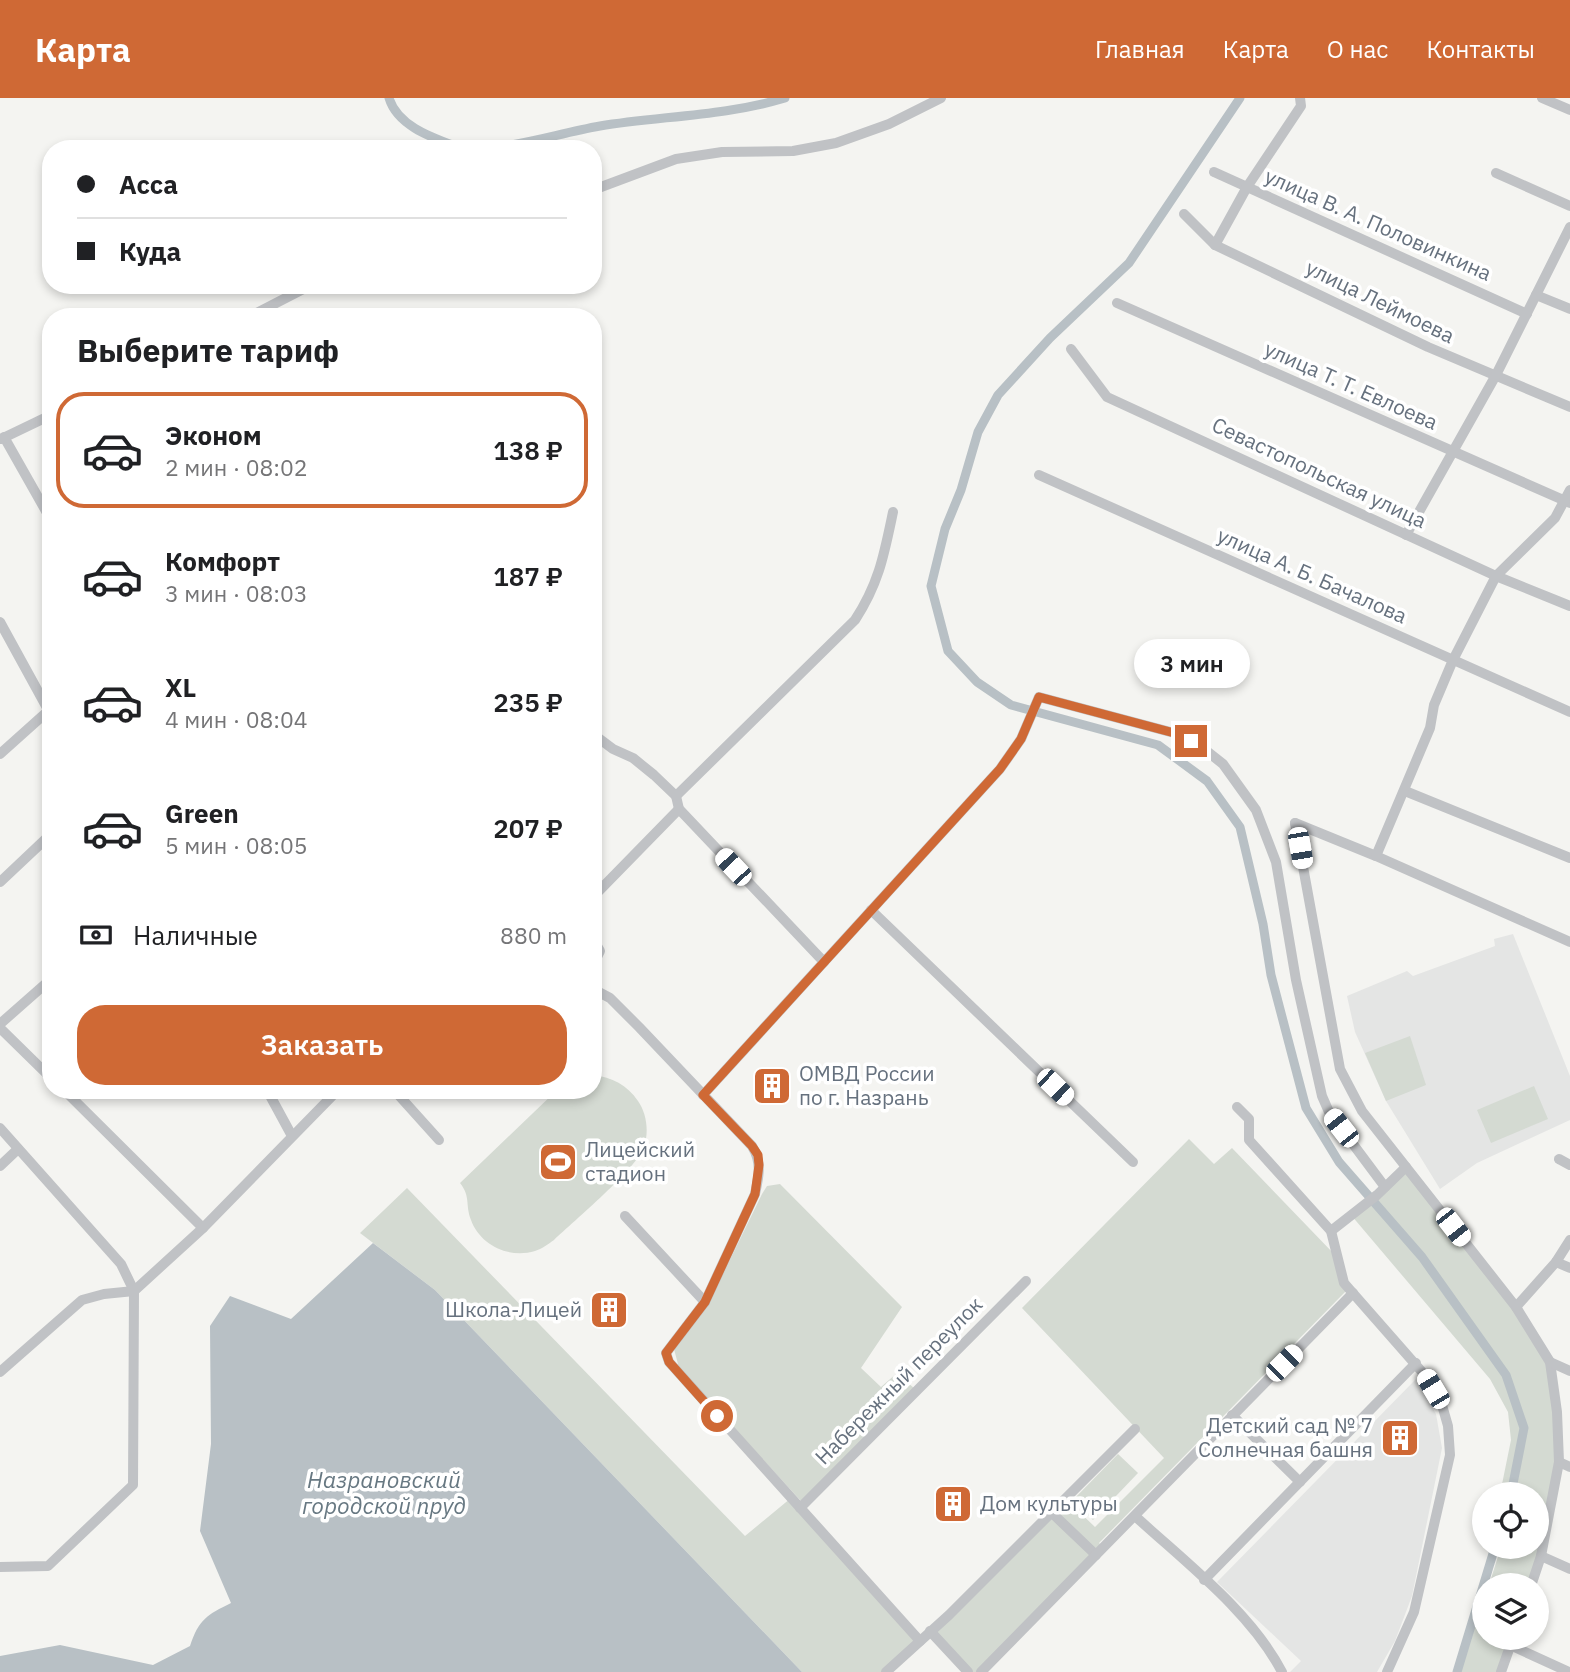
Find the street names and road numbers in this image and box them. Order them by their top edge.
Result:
street label: улица В. А. Половинкина [1261,161,1496,287]
street label: улица Леймоева [1301,253,1459,349]
street label: улица Т. Т. Евлоева [1260,334,1443,436]
street label: Севастопольская улица [1208,410,1431,534]
street label: улица А. Б. Бачалова [1213,521,1412,630]
street label: Набережный переулок [808,1290,988,1470]

